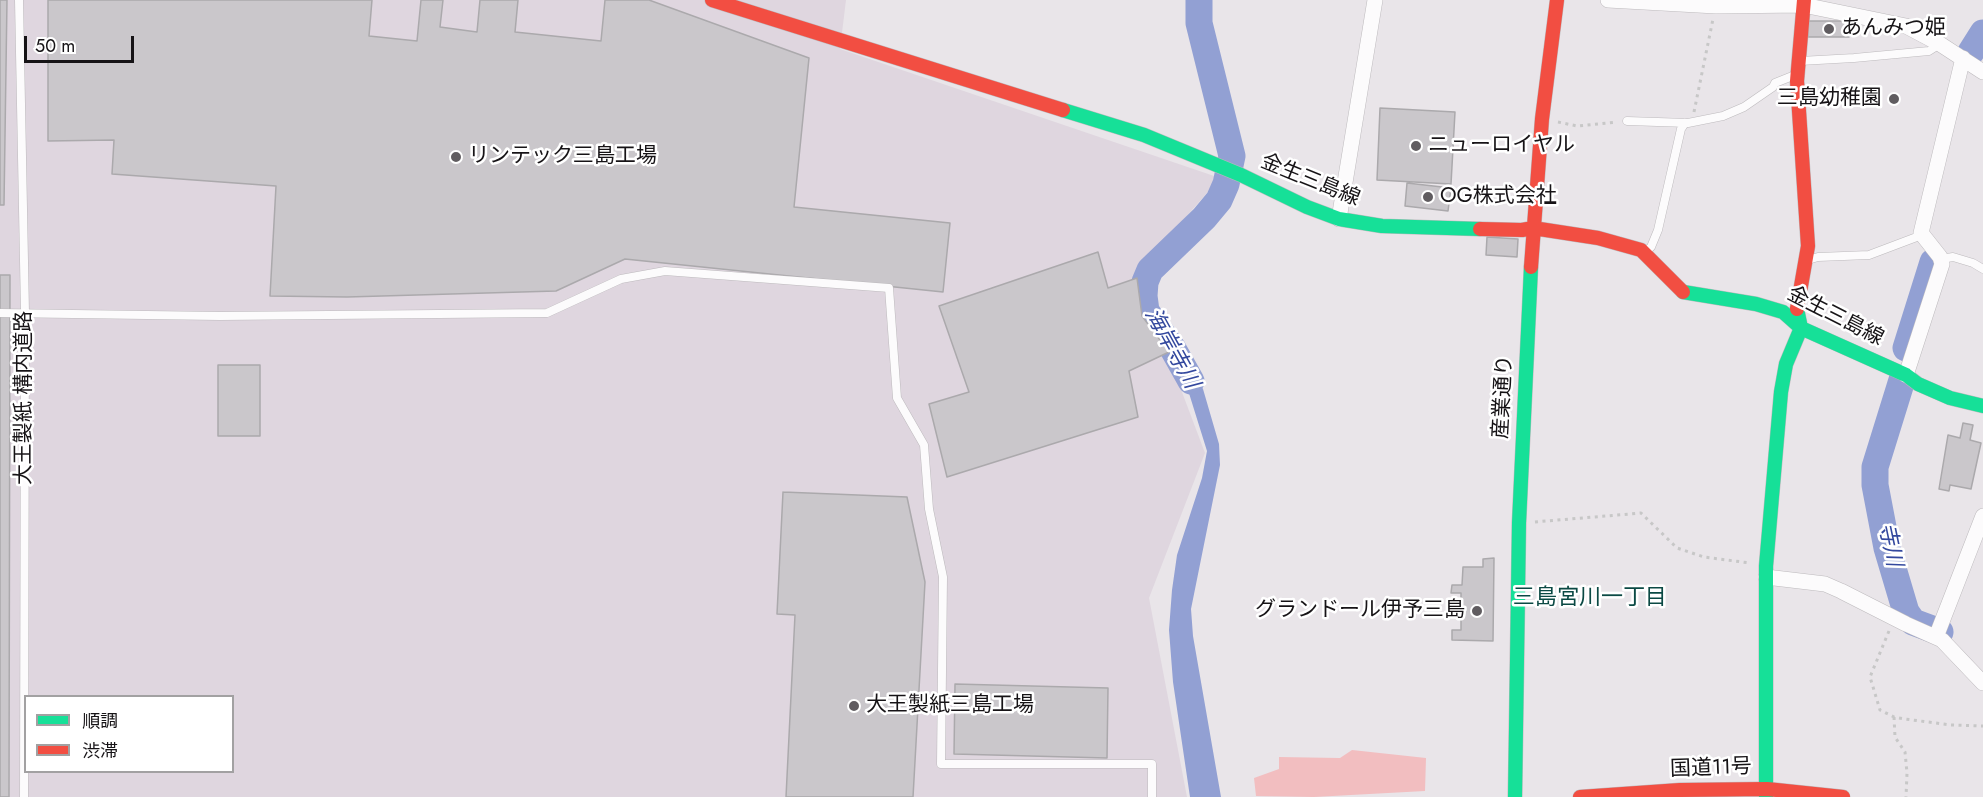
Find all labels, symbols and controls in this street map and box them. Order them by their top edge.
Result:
place label: あんみつ姫 [1841,16,1946,42]
marker: あんみつ姫 [1822,22,1836,36]
scale bar [27,24,136,62]
text: 50 m [35,33,75,59]
place label: 三島幼稚園 [1777,86,1882,112]
marker: 三島幼稚園 [1887,92,1901,106]
place label: ニューロイヤル [1428,133,1575,159]
marker: ニューロイヤル [1409,139,1423,153]
place label: リンテック三島工場 [468,144,657,170]
marker: リンテック三島工場 [449,150,463,164]
street label: 金生三島線 [1257,150,1363,212]
place label: OG株式会社 [1440,184,1557,210]
marker: OG株式会社 [1421,190,1435,204]
street label: 金生三島線 [1783,282,1887,352]
water label: 海岸寺川 [1138,304,1204,394]
street label: 大王製紙 構内道路 [12,311,38,485]
street label: 産業通り [1489,354,1519,440]
water label: 寺川 [1872,521,1906,569]
district label: 三島宮川一丁目 [1513,586,1667,612]
place label: グランドール伊予三島 [1255,598,1465,624]
marker: グランドール伊予三島 [1470,604,1484,618]
place label: 大王製紙三島工場 [866,693,1034,719]
legend [24,695,234,773]
marker: 大王製紙三島工場 [847,699,861,713]
text: 順調 [82,708,118,734]
text: 渋滞 [82,738,118,764]
street label: 国道11号 [1670,755,1752,783]

